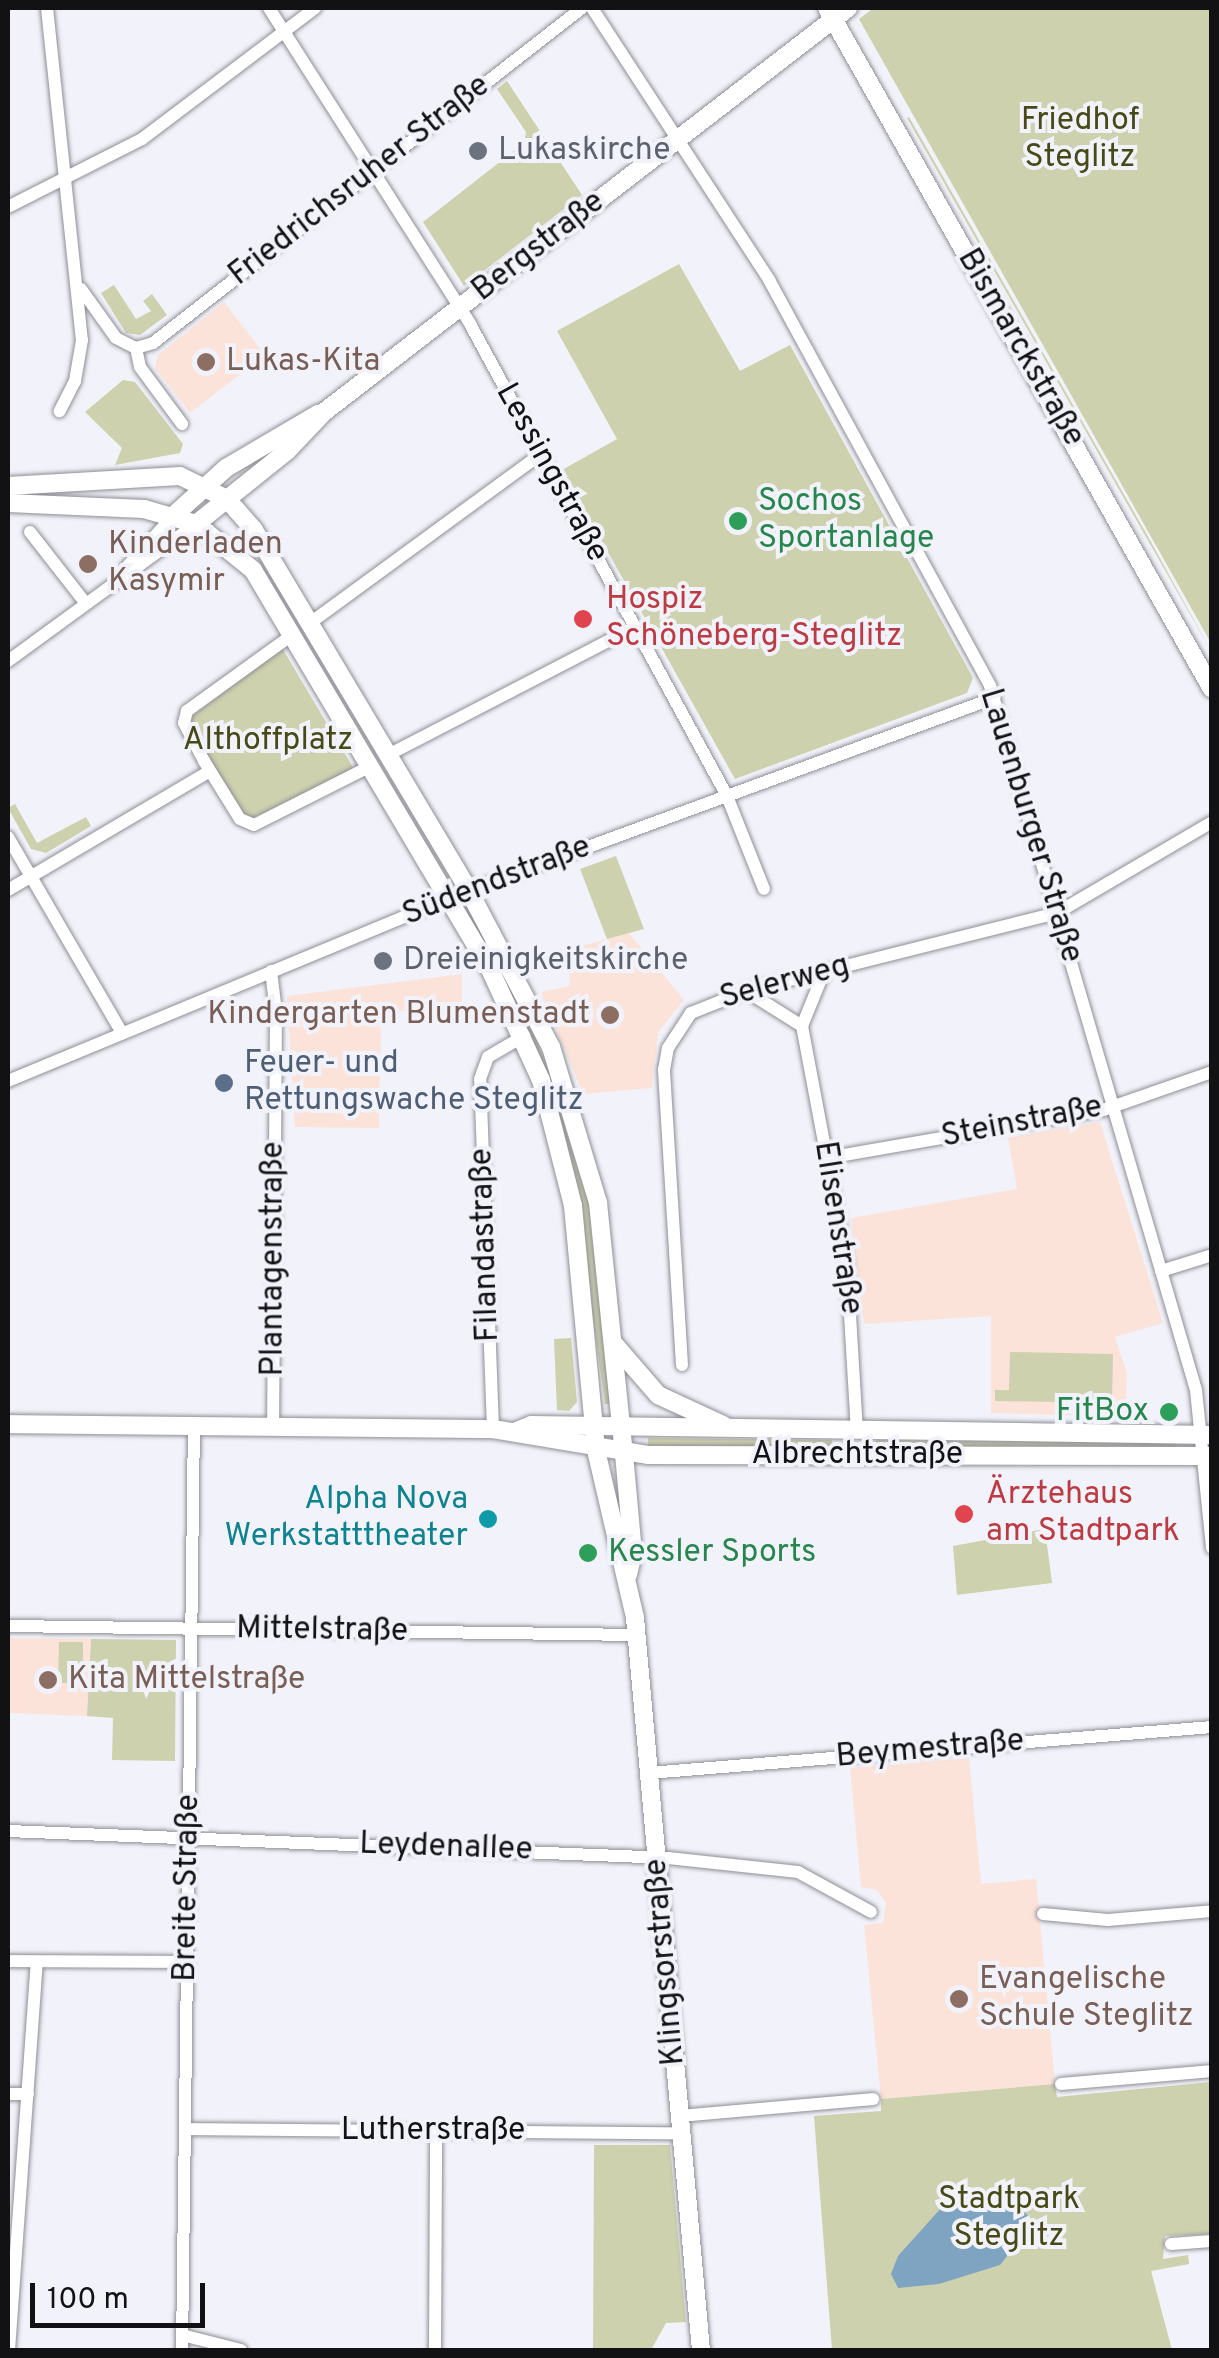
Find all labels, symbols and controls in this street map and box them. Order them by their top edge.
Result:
street label: Friedrichsruher Straße [222,67,498,295]
park label: Friedhof Steglitz [1021,103,1139,178]
place label: Lukaskirche [498,132,670,170]
marker: Lukaskirche [467,140,489,162]
street label: Bergstraße [465,183,613,311]
street label: Bismarckstraße [948,242,1092,454]
place label: Lukas-Kita [226,343,380,381]
marker: Lukas-Kita [195,351,217,373]
street label: Lessingstraße [486,377,616,569]
place label: Sochos Sportanlage [758,484,934,559]
marker: Sochos Sportanlage [727,510,749,532]
place label: Kinderladen Kasymir [108,527,283,602]
marker: Kinderladen Kasymir [77,553,99,575]
place label: Hospiz Schöneberg-Steglitz [606,582,902,657]
marker: Hospiz Schöneberg-Steglitz [570,606,596,632]
street label: Lauenburger Straße [970,684,1090,968]
park label: Althoffplatz [183,722,353,760]
street label: Südendstraße [398,829,596,935]
place label: Dreieinigkeitskirche [403,942,688,980]
street label: Selerweg [716,947,854,1019]
marker: Dreieinigkeitskirche [372,950,394,972]
place label: Kindergarten Blumenstadt [207,996,590,1034]
marker: Kindergarten Blumenstadt [599,1004,621,1026]
place label: Feuer- und Rettungswache Steglitz [244,1046,584,1121]
marker: Feuer- und Rettungswache Steglitz [213,1072,235,1094]
street label: Steinstraße [938,1089,1106,1157]
street label: Elisenstraße [804,1139,870,1317]
street label: Plantagenstraße [255,1142,293,1376]
street label: Filandastraße [463,1147,509,1343]
place label: FitBox [1056,1393,1149,1431]
marker: FitBox [1158,1401,1180,1423]
street label: Albrechtstraße [751,1436,963,1474]
place label: Ärztehaus am Stadtpark [986,1477,1180,1552]
place label: Alpha Nova Werkstatttheater [224,1482,468,1557]
marker: Ärztehaus am Stadtpark [951,1501,977,1527]
marker: Alpha Nova Werkstatttheater [477,1508,499,1530]
place label: Kessler Sports [608,1534,816,1572]
marker: Kessler Sports [577,1542,599,1564]
street label: Mittelstraße [236,1610,408,1652]
place label: Kita Mittelstraße [68,1661,305,1699]
marker: Kita Mittelstraße [37,1669,59,1691]
street label: Beymestraße [834,1723,1026,1777]
street label: Breite Straße [167,1794,209,1982]
street label: Leydenallee [359,1826,533,1870]
street label: Klingsorstraße [638,1857,694,2067]
place label: Evangelische Schule Steglitz [979,1962,1194,2037]
marker: Evangelische Schule Steglitz [948,1988,970,2010]
street label: Lutherstraße [341,2112,525,2150]
park label: Stadtpark Steglitz [938,2182,1080,2257]
scale bar [35,2263,210,2325]
text: 100 m [47,2282,129,2319]

